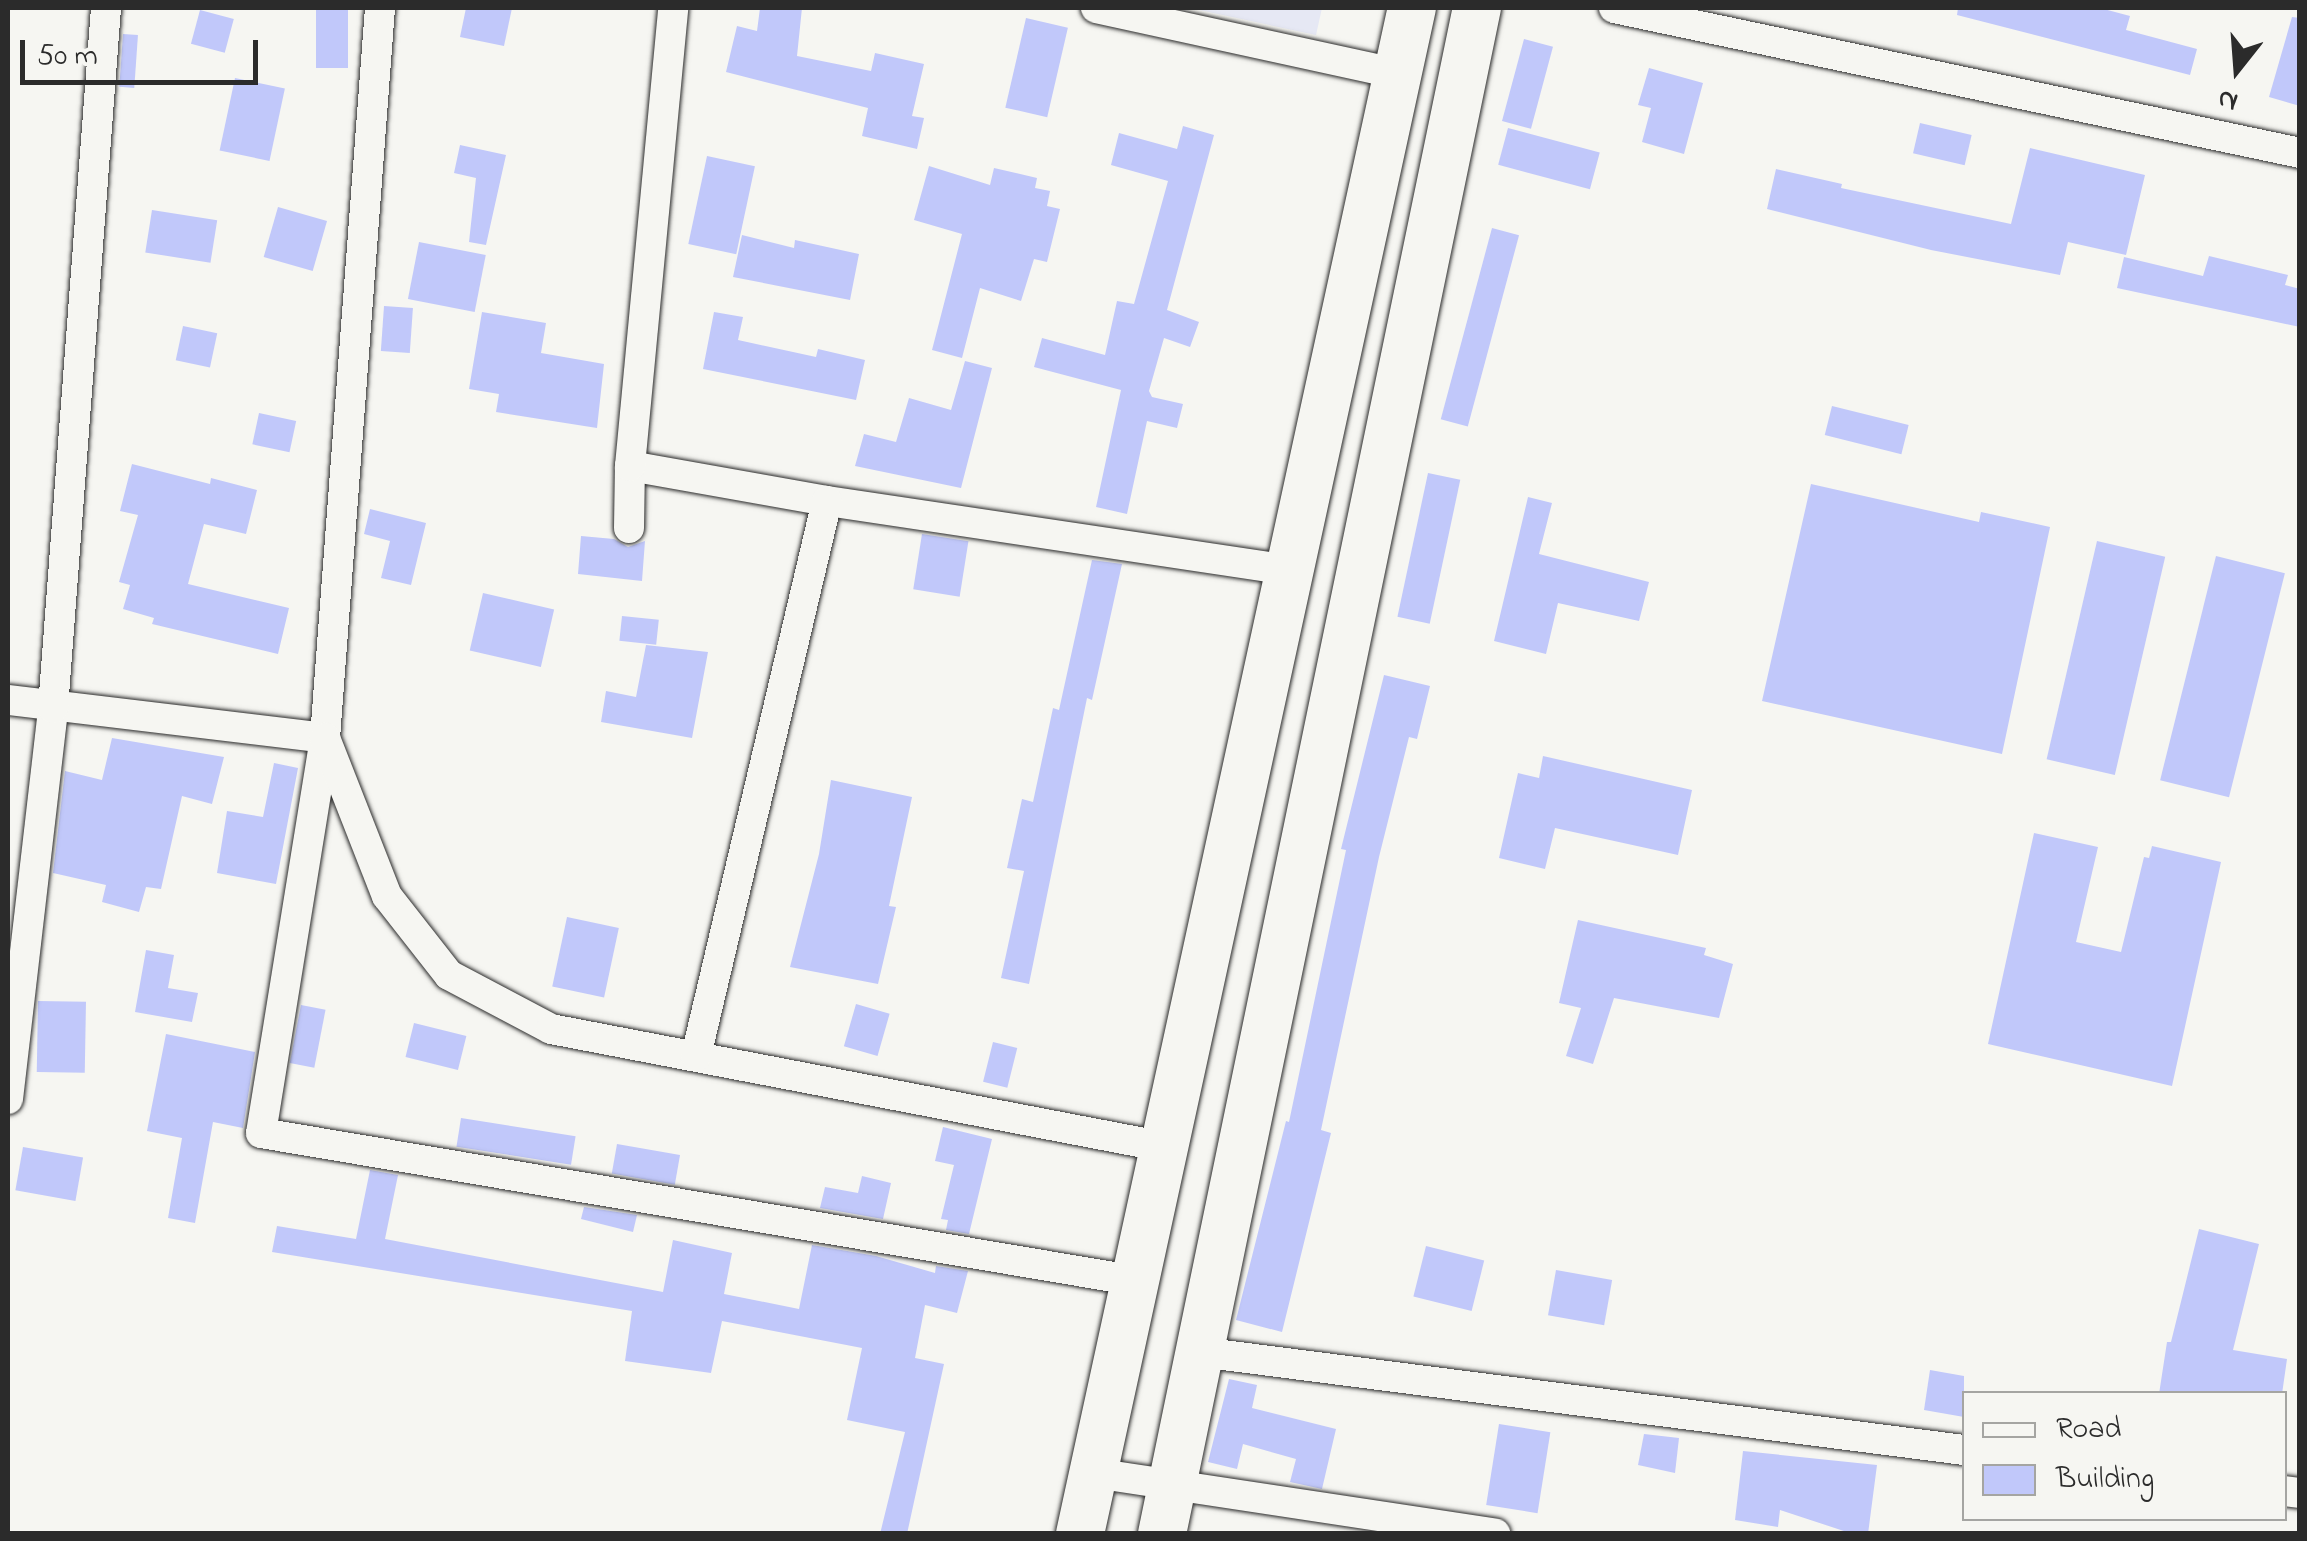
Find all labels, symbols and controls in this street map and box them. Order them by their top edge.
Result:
scale bar [25,20,262,82]
north arrow [2187,20,2287,120]
text: 50 m [37,35,98,79]
text: N [2213,77,2243,122]
legend [1962,1391,2287,1521]
text: Road [2056,1408,2121,1452]
text: Building [2056,1458,2154,1502]

